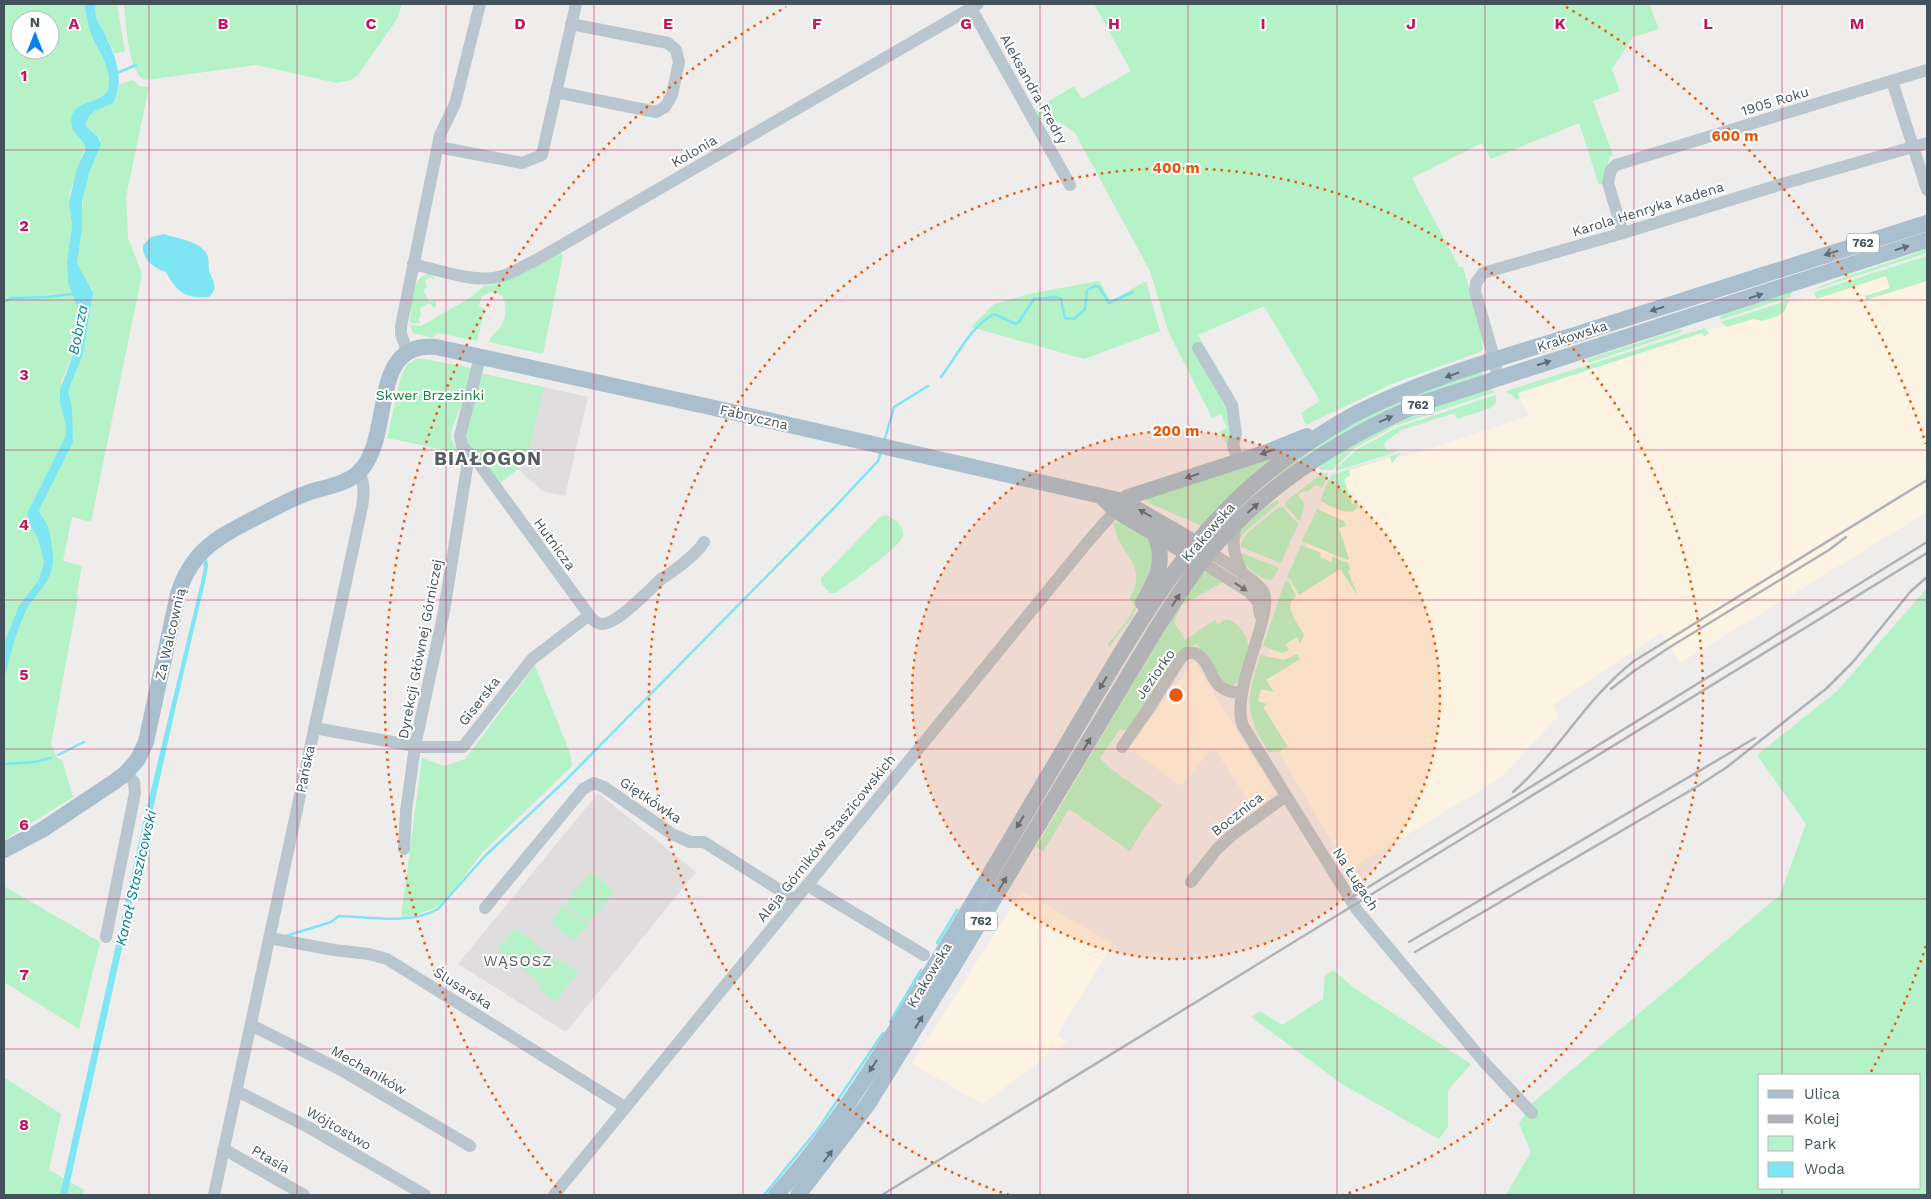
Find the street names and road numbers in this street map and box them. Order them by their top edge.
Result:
street label: Aleksandra Fredry [997,31,1071,147]
street label: 1905 Roku [1739,83,1811,119]
street label: Kolonia [668,132,720,170]
street label: Karola Henryka Kadena [1570,178,1726,240]
road number: 762 [1847,234,1879,252]
street label: Krakowska [1535,317,1609,355]
road number: 762 [1402,396,1434,414]
street label: Fabryczna [718,401,790,433]
street label: Krakowska [1178,499,1238,565]
street label: Hutnicza [531,515,579,573]
street label: Dyrekcji Głównej Górniczej [395,558,445,740]
street label: Za Walcownią [152,586,188,682]
street label: Jeziorko [1132,646,1178,702]
street label: Giserska [455,673,503,729]
street label: Pańska [292,744,318,794]
street label: Aleja Górników Staszicowskich [753,751,899,925]
street label: Giętkówka [617,774,685,826]
street label: Bocznica [1208,789,1266,839]
street label: Na Ługach [1330,845,1382,913]
road number: 762 [965,911,997,930]
street label: Krakowska [903,939,955,1010]
street label: Ślusarska [431,964,495,1012]
street label: Mechaników [328,1042,410,1098]
street label: Wójtostwo [304,1103,374,1153]
street label: Ptasia [249,1142,293,1176]

